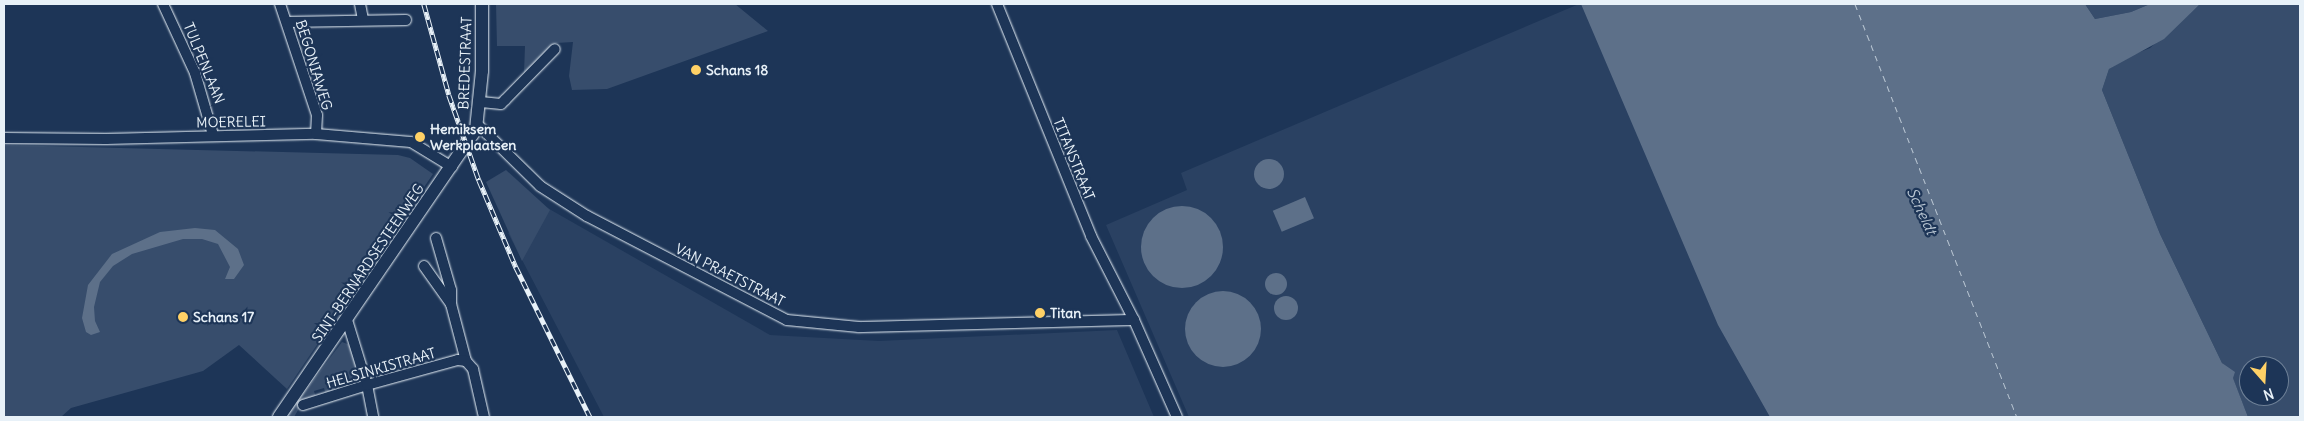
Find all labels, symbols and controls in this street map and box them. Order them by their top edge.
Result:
street label: BREDESTRAAT [455,16,475,110]
street label: BEGONIAWEG [292,18,336,112]
street label: TULPENLAAN [180,20,228,106]
place label: Schans 18 [706,62,768,78]
marker: Schans 18 [690,64,702,76]
street label: MOERELEI [196,113,266,131]
street label: TITANSTRAAT [1050,115,1098,203]
place label: Hemiksem Werkplaatsen [430,121,516,154]
marker: Hemiksem Werkplaatsen [414,131,426,143]
street label: SINT-BERNARDSESTEENWEG [308,180,428,346]
water label: Scheldt [1903,185,1941,237]
street label: VAN PRAETSTRAAT [672,240,788,310]
place label: Titan [1050,305,1081,321]
marker: Titan [1034,307,1046,319]
place label: Schans 17 [193,309,254,325]
marker: Schans 17 [177,311,189,323]
street label: HELSINKISTRAAT [324,344,438,392]
north arrow [2239,356,2289,406]
text: N [2261,384,2276,404]

